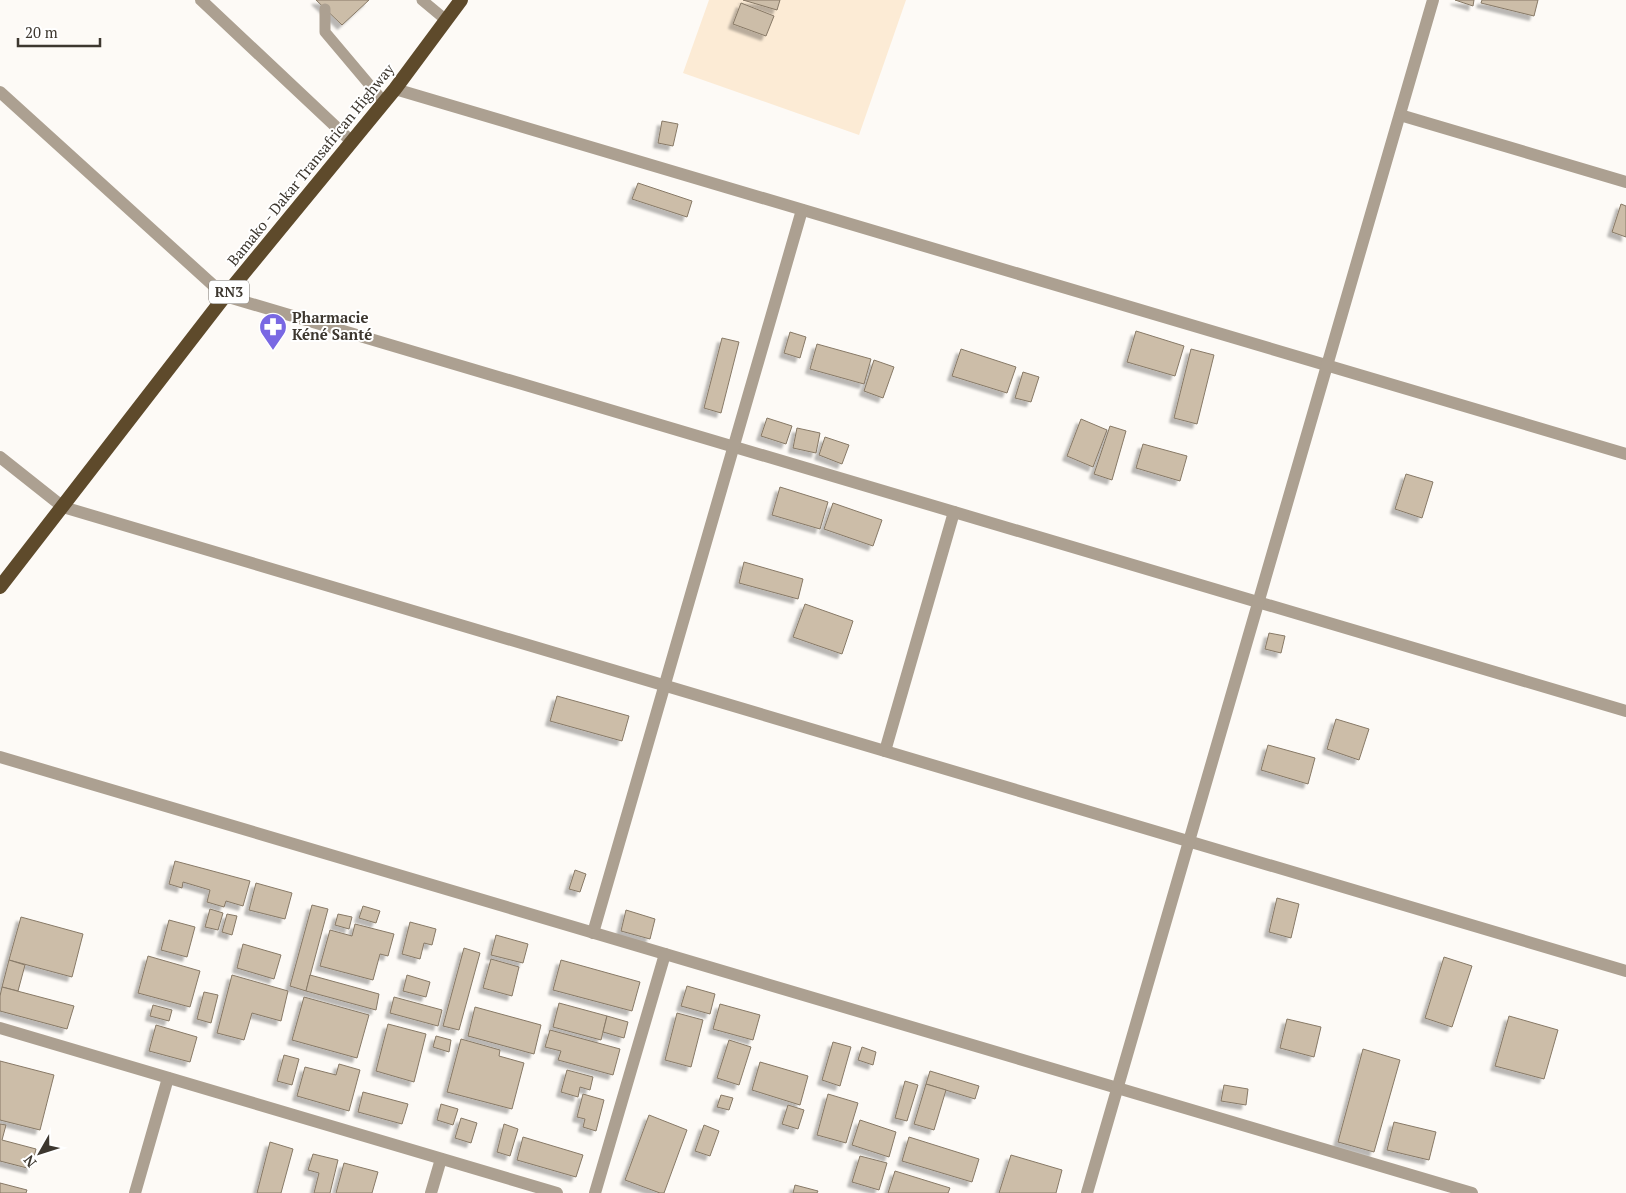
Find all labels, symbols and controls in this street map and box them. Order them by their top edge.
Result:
scale bar [18,15,100,47]
text: 20 m [25,22,58,42]
street label: Bamako - Dakar Transafrican Highway [222,59,398,270]
road number: RN3 [209,280,249,304]
place label: Pharmacie Kéné Santé [292,307,372,344]
pharmacy icon: Pharmacie Kéné Santé [258,312,288,351]
north arrow [15,1128,65,1178]
text: N [19,1151,40,1172]

